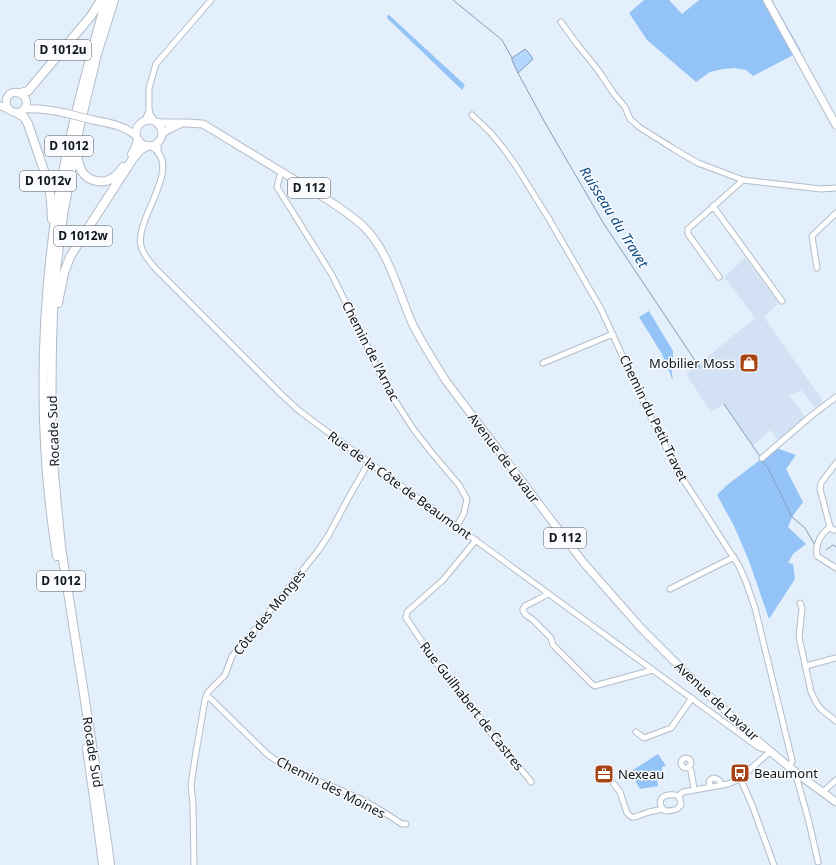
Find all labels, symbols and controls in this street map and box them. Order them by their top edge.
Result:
road number: D 1012u [35,40,91,60]
road number: D 1012 [45,136,93,156]
water label: Ruisseau du Travet [576,162,654,272]
road number: D 1012v [20,171,76,191]
road number: D 112 [288,178,330,198]
road number: D 1012w [54,226,112,246]
street label: Chemin de l'Arnac [338,298,404,404]
street label: Chemin du Petit Travet [615,352,693,485]
shop icon: Mobilier Moss [738,352,760,374]
place label: Mobilier Moss [649,354,735,372]
street label: Rocade Sud [43,395,63,467]
street label: Avenue de Lavaur [464,409,544,507]
street label: Rue de la Côte de Beaumont [324,427,476,543]
road number: D 112 [544,528,586,548]
street label: Côte des Monges [229,565,309,659]
road number: D 1012 [37,571,85,591]
street label: Rue Guilhabert de Castres [416,638,528,774]
street label: Avenue de Lavaur [671,657,764,745]
street label: Rocade Sud [79,715,107,789]
street label: Chemin des Moines [273,752,389,822]
bus stop icon: Beaumont [729,762,751,784]
office icon: Nexeau [593,763,615,785]
place label: Beaumont [754,764,818,782]
place label: Nexeau [618,765,664,783]

